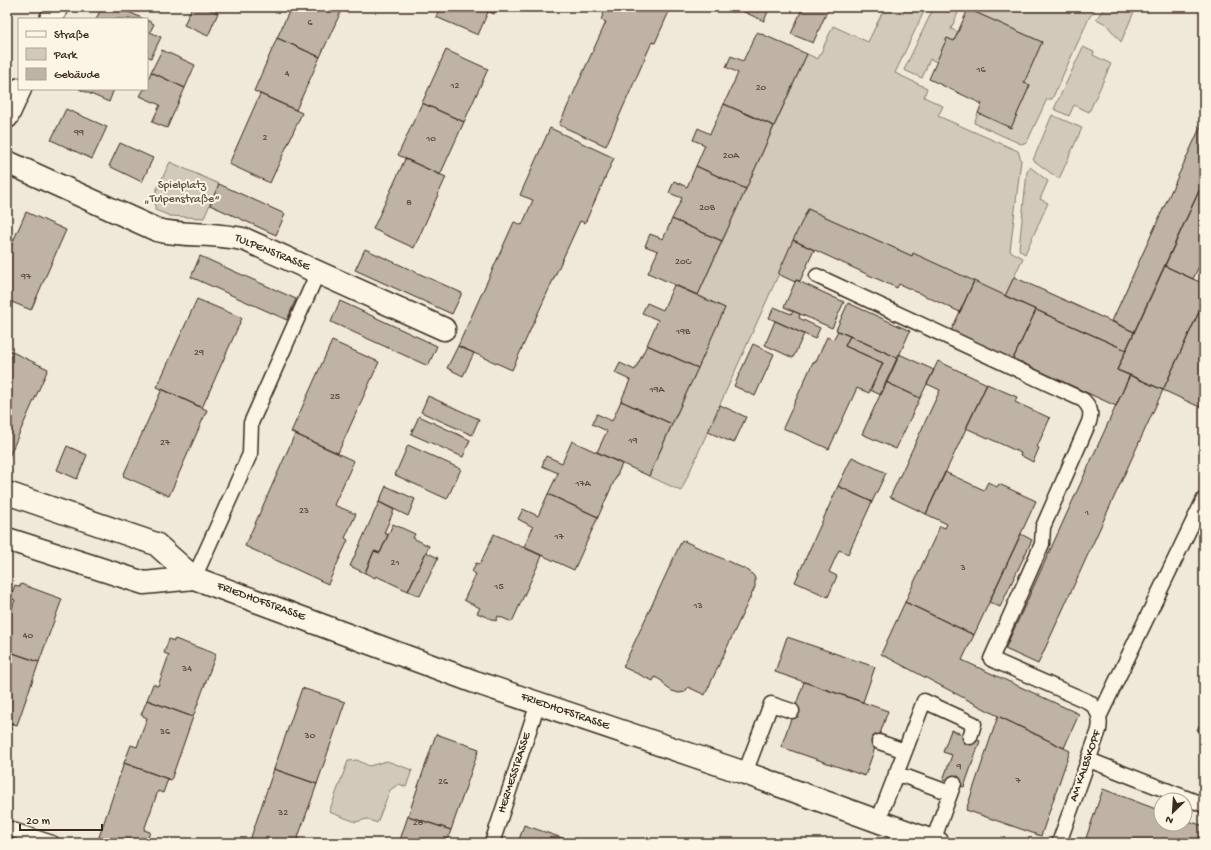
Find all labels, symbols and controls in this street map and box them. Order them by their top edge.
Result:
house number: 6 [307,17,313,29]
legend [18,18,148,90]
text: Straße [54,29,90,43]
text: Park [53,49,79,63]
house number: 16 [975,64,986,76]
house number: 4 [285,68,290,80]
text: Gebäude [54,69,100,83]
house number: 12 [450,80,460,92]
house number: 20 [756,82,767,94]
house number: 99 [73,127,84,139]
house number: 2 [263,132,268,144]
house number: 10 [425,133,436,145]
house number: 20A [723,150,740,162]
park label: Spielplatz „Tulpenstraße“ [144,179,220,207]
house number: 8 [406,197,412,209]
house number: 20B [699,202,716,214]
street label: TULPENSTRASSE [231,231,312,275]
house number: 20C [675,256,692,268]
house number: 97 [20,271,32,283]
house number: 19B [675,326,691,338]
house number: 29 [194,347,204,359]
house number: 19A [649,384,666,396]
house number: 25 [330,391,340,403]
house number: 19 [627,435,638,447]
house number: 27 [160,437,171,449]
house number: 17A [574,478,592,490]
house number: 23 [299,505,309,517]
house number: 1 [1084,507,1089,519]
house number: 17 [553,531,564,543]
house number: 21 [391,557,399,569]
house number: 3 [959,562,966,574]
street label: FRIEDHOFSTRASSE [214,579,308,625]
house number: 15 [493,581,504,593]
house number: 13 [692,600,703,612]
house number: 40 [23,630,34,642]
house number: 34 [181,663,192,675]
street label: FRIEDHOFSTRASSE [518,690,612,734]
house number: 36 [159,726,171,738]
street label: AM KALBSKOPF [1067,728,1105,804]
house number: 30 [304,730,316,742]
street label: HERMESSTRASSE [495,730,535,815]
house number: 9 [955,761,962,773]
house number: 7 [1014,775,1021,787]
house number: 26 [438,776,449,788]
north arrow [1153,792,1193,832]
scale bar [20,806,102,832]
house number: 32 [277,807,288,819]
text: N [1164,812,1175,826]
text: 20 m [26,815,51,829]
house number: 28 [413,817,424,829]

